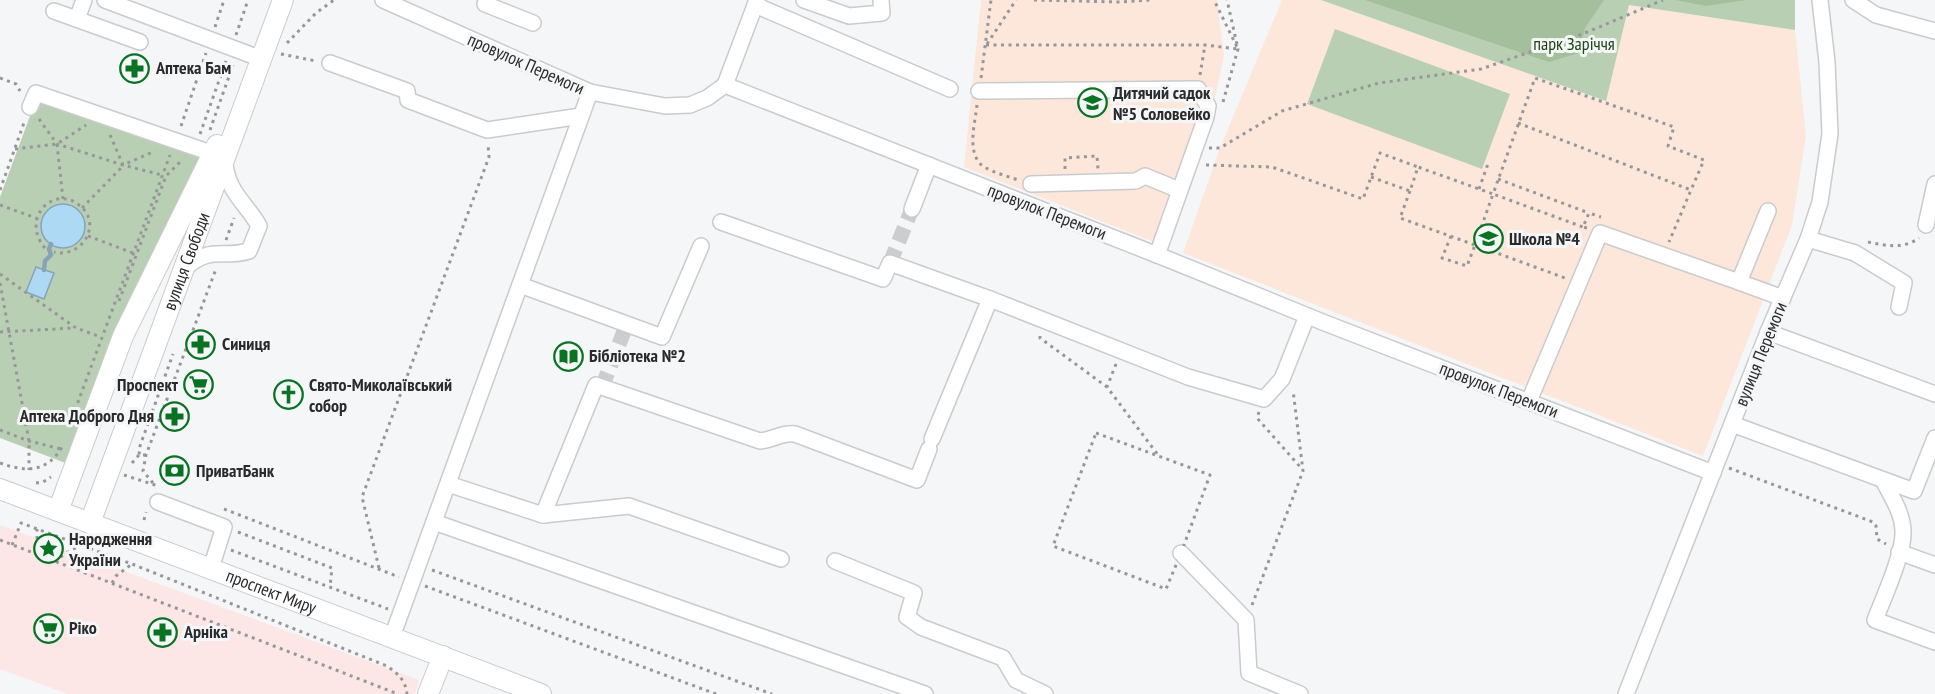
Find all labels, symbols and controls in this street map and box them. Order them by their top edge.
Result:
street label: провулок Перемоги [464,27,588,100]
park label: парк Заріччя [1533,32,1615,55]
pharmacy icon: Аптека Бам [119,52,151,84]
place label: Аптека Бам [155,56,231,79]
place label: Дитячий садок №5 Соловейко [1113,81,1211,125]
school or university icon: Дитячий садок №5 Соловейко [1076,87,1108,119]
street label: провулок Перемоги [984,178,1110,245]
street label: вулиця Свободи [158,209,215,313]
school or university icon: Школа №4 [1472,223,1504,255]
place label: Школа №4 [1509,227,1580,250]
street label: вулиця Перемоги [1729,298,1792,409]
pharmacy icon: Синиця [185,328,217,360]
place label: Синиця [222,332,270,355]
library icon: Бібліотека №2 [552,340,584,372]
place label: Бібліотека №2 [589,344,686,367]
street label: провулок Перемоги [1436,356,1562,423]
supermarket icon: Проспект [183,369,215,401]
place label: Проспект [117,373,179,396]
place label: Свято-Миколаївський собор [309,373,452,417]
church icon: Свято-Миколаївський собор [272,379,304,411]
pharmacy icon: Аптека Доброго Дня [159,400,191,432]
place label: Аптека Доброго Дня [19,404,154,427]
bank icon: ПриватБанк [159,455,191,487]
place label: ПриватБанк [196,459,275,482]
place label: Народження України [68,527,152,571]
place icon: Народження України [32,533,64,565]
street label: проспект Миру [223,564,320,619]
supermarket icon: Ріко [32,612,64,644]
place label: Ріко [69,616,97,639]
pharmacy icon: Арніка [147,616,179,648]
place label: Арніка [183,620,228,643]

